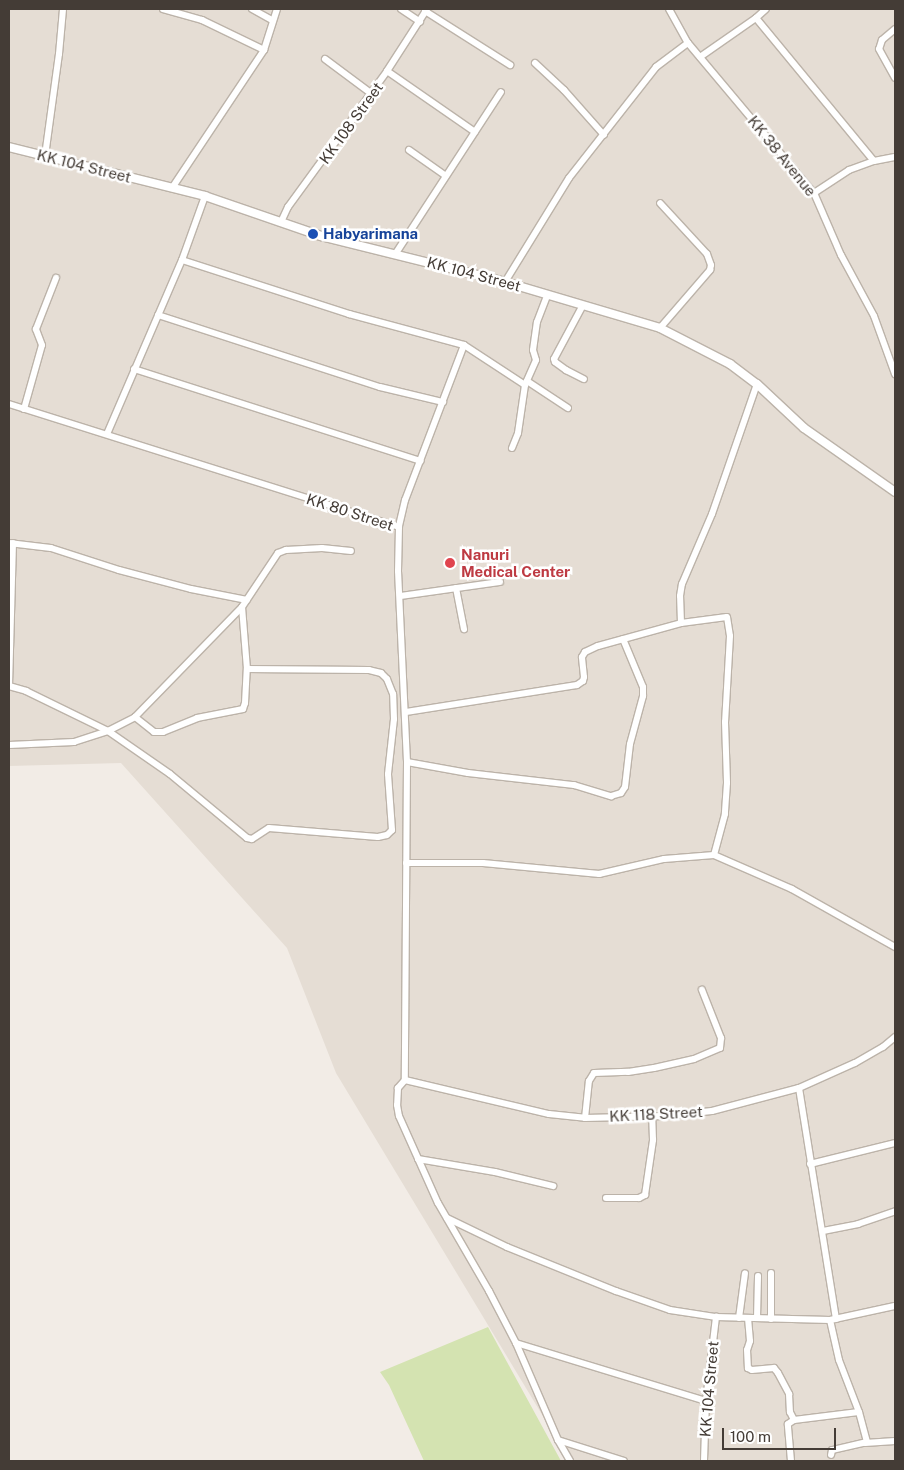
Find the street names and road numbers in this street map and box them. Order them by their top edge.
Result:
street label: KK 108 Street [315,79,387,167]
street label: KK 38 Avenue [744,112,820,200]
street label: KK 104 Street [35,146,133,186]
street label: KK 104 Street [425,253,523,295]
street label: KK 80 Street [304,489,396,535]
street label: KK 118 Street [609,1103,703,1125]
street label: KK 104 Street [696,1340,722,1438]

